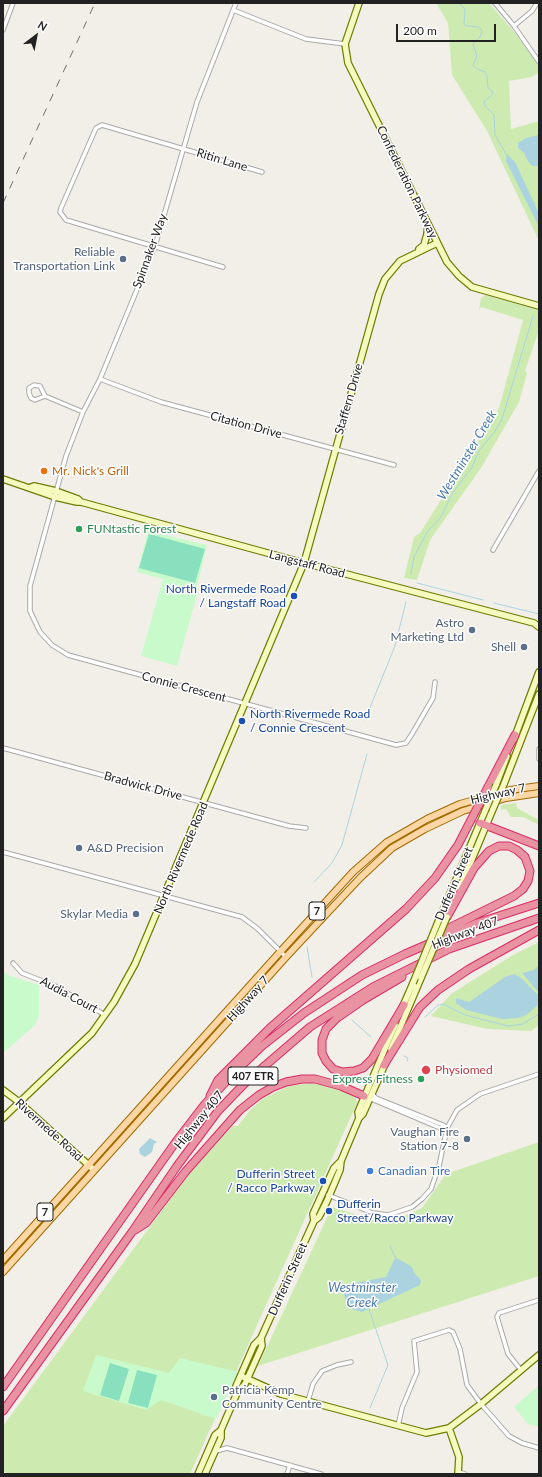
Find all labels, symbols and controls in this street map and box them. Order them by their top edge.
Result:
north arrow [16,16,56,56]
scale bar [398,16,498,42]
text: N [36,18,50,33]
text: 200 m [403,23,437,38]
street label: Confederation Parkway [373,123,441,241]
street label: Ritin Lane [195,145,249,175]
street label: Spinnaker Way [130,212,170,290]
place label: Reliable Transportation Link [13,245,115,273]
marker: Reliable Transportation Link [118,254,128,264]
street label: Staffern Drive [332,362,366,436]
water label: Westminster Creek [434,407,500,503]
street label: Citation Drive [209,409,283,441]
place label: Mr. Nick's Grill [52,464,129,478]
marker: Mr. Nick's Grill [39,466,49,476]
place label: FUNtastic Forest [87,522,176,536]
marker: FUNtastic Forest [74,524,84,534]
street label: Langstaff Road [267,547,347,581]
place label: North Rivermede Road / Langstaff Road [166,582,286,610]
marker: North Rivermede Road / Langstaff Road [289,591,299,601]
place label: Astro Marketing Ltd [391,616,464,644]
marker: Astro Marketing Ltd [467,625,477,635]
place label: Shell [491,640,516,654]
marker: Shell [519,642,529,652]
street label: Connie Crescent [140,669,228,705]
place label: North Rivermede Road / Connie Crescent [250,707,370,735]
marker: North Rivermede Road / Connie Crescent [237,716,247,726]
street label: Bradwick Drive [102,769,184,803]
street label: Highway 7 [469,781,527,807]
street label: North Rivermede Road [151,800,211,916]
place label: A&D Precision [87,841,164,855]
marker: A&D Precision [74,843,84,853]
street label: Dufferin Street [432,845,476,923]
road number: 7 [309,902,325,920]
place label: Skylar Media [60,907,128,921]
marker: Skylar Media [131,909,141,919]
street label: Highway 407 [430,914,500,952]
street label: Highway 7 [224,973,272,1025]
street label: Audia Court [38,974,100,1016]
place label: Physiomed [435,1063,493,1077]
marker: Physiomed [420,1064,432,1076]
road number: 407 ETR [228,1067,278,1085]
place label: Express Fitness [332,1072,413,1086]
marker: Express Fitness [416,1074,426,1084]
street label: Highway 407 [171,1088,227,1152]
street label: Rivermede Road [12,1096,86,1164]
place label: Vaughan Fire Station 7-8 [390,1125,459,1153]
marker: Vaughan Fire Station 7-8 [462,1134,472,1144]
place label: Canadian Tire [378,1164,450,1178]
marker: Canadian Tire [365,1166,375,1176]
place label: Dufferin Street / Racco Parkway [227,1167,315,1195]
marker: Dufferin Street / Racco Parkway [318,1176,328,1186]
place label: Dufferin Street/Racco Parkway [337,1197,453,1225]
road number: 7 [37,1203,53,1221]
marker: Dufferin Street/Racco Parkway [324,1206,334,1216]
street label: Dufferin Street [265,1240,311,1318]
water label: Westminster Creek [328,1280,396,1311]
place label: Patricia Kemp Community Centre [222,1383,322,1411]
marker: Patricia Kemp Community Centre [209,1392,219,1402]

